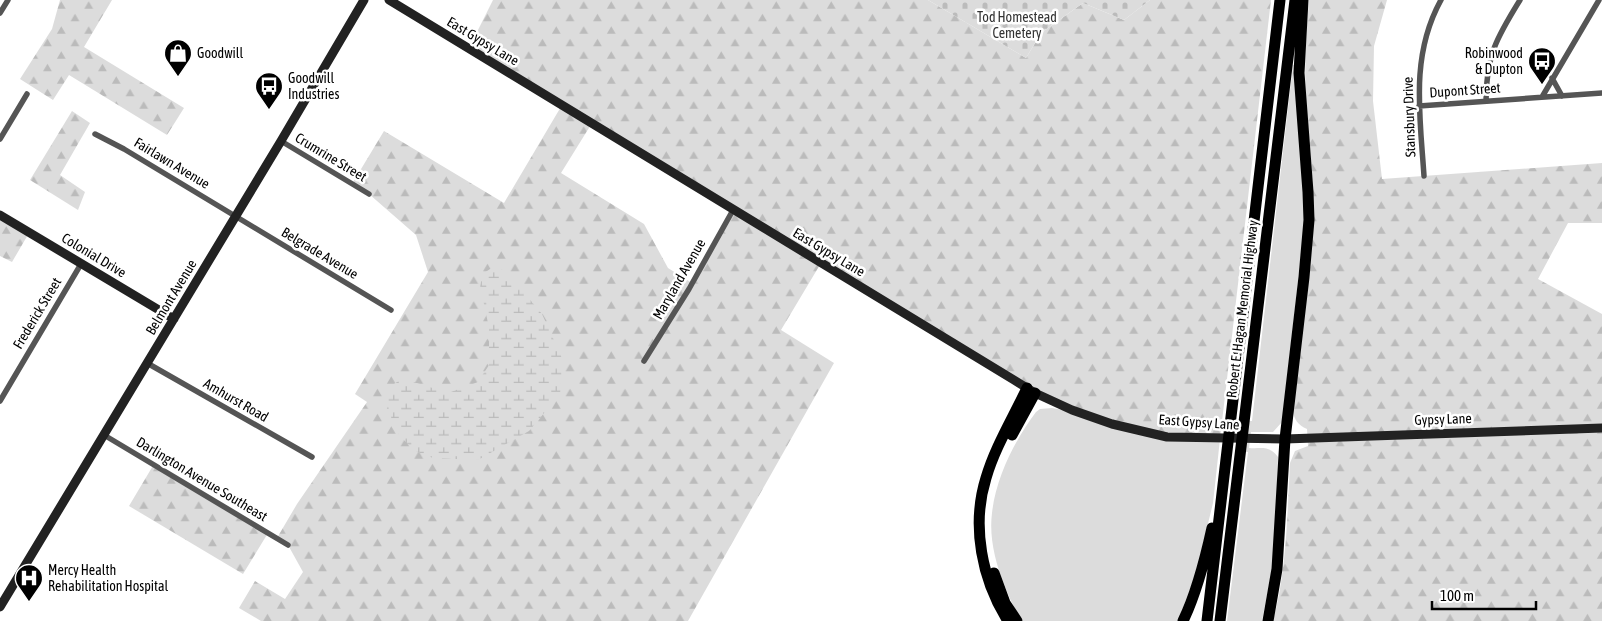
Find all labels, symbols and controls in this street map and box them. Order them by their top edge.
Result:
park label: Tod Homestead Cemetery [977,9,1057,41]
street label: East Gypsy Lane [444,13,522,69]
shop icon: Goodwill [163,38,193,77]
place label: Goodwill [197,45,244,61]
place label: Robinwood & Dupton [1465,45,1523,77]
bus stop icon: Robinwood & Dupton [1527,46,1557,85]
place label: Goodwill Industries [288,70,339,102]
bus stop icon: Goodwill Industries [254,71,284,110]
street label: Stansbury Drive [1400,76,1418,158]
street label: Dupont Street [1429,80,1501,100]
street label: Crumrine Street [292,129,370,185]
street label: Fairlawn Avenue [131,134,213,192]
street label: Robert E. Hagan Memorial Highway [1223,219,1261,399]
street label: Belgrade Avenue [279,224,361,282]
street label: East Gypsy Lane [790,224,868,280]
street label: Colonial Drive [59,230,129,280]
street label: Maryland Avenue [650,236,708,322]
street label: Belmont Avenue [142,257,200,337]
street label: Frederick Street [10,275,64,351]
street label: Amhurst Road [201,375,271,425]
street label: Gypsy Lane [1414,410,1472,428]
street label: East Gypsy Lane [1158,411,1240,433]
street label: Darlington Avenue Southeast [134,434,270,524]
place label: Mercy Health Rehabilitation Hospital [48,562,169,594]
hospital icon: Mercy Health Rehabilitation Hospital [14,563,44,602]
scale bar [1432,578,1536,610]
text: 100 m [1440,587,1474,604]

